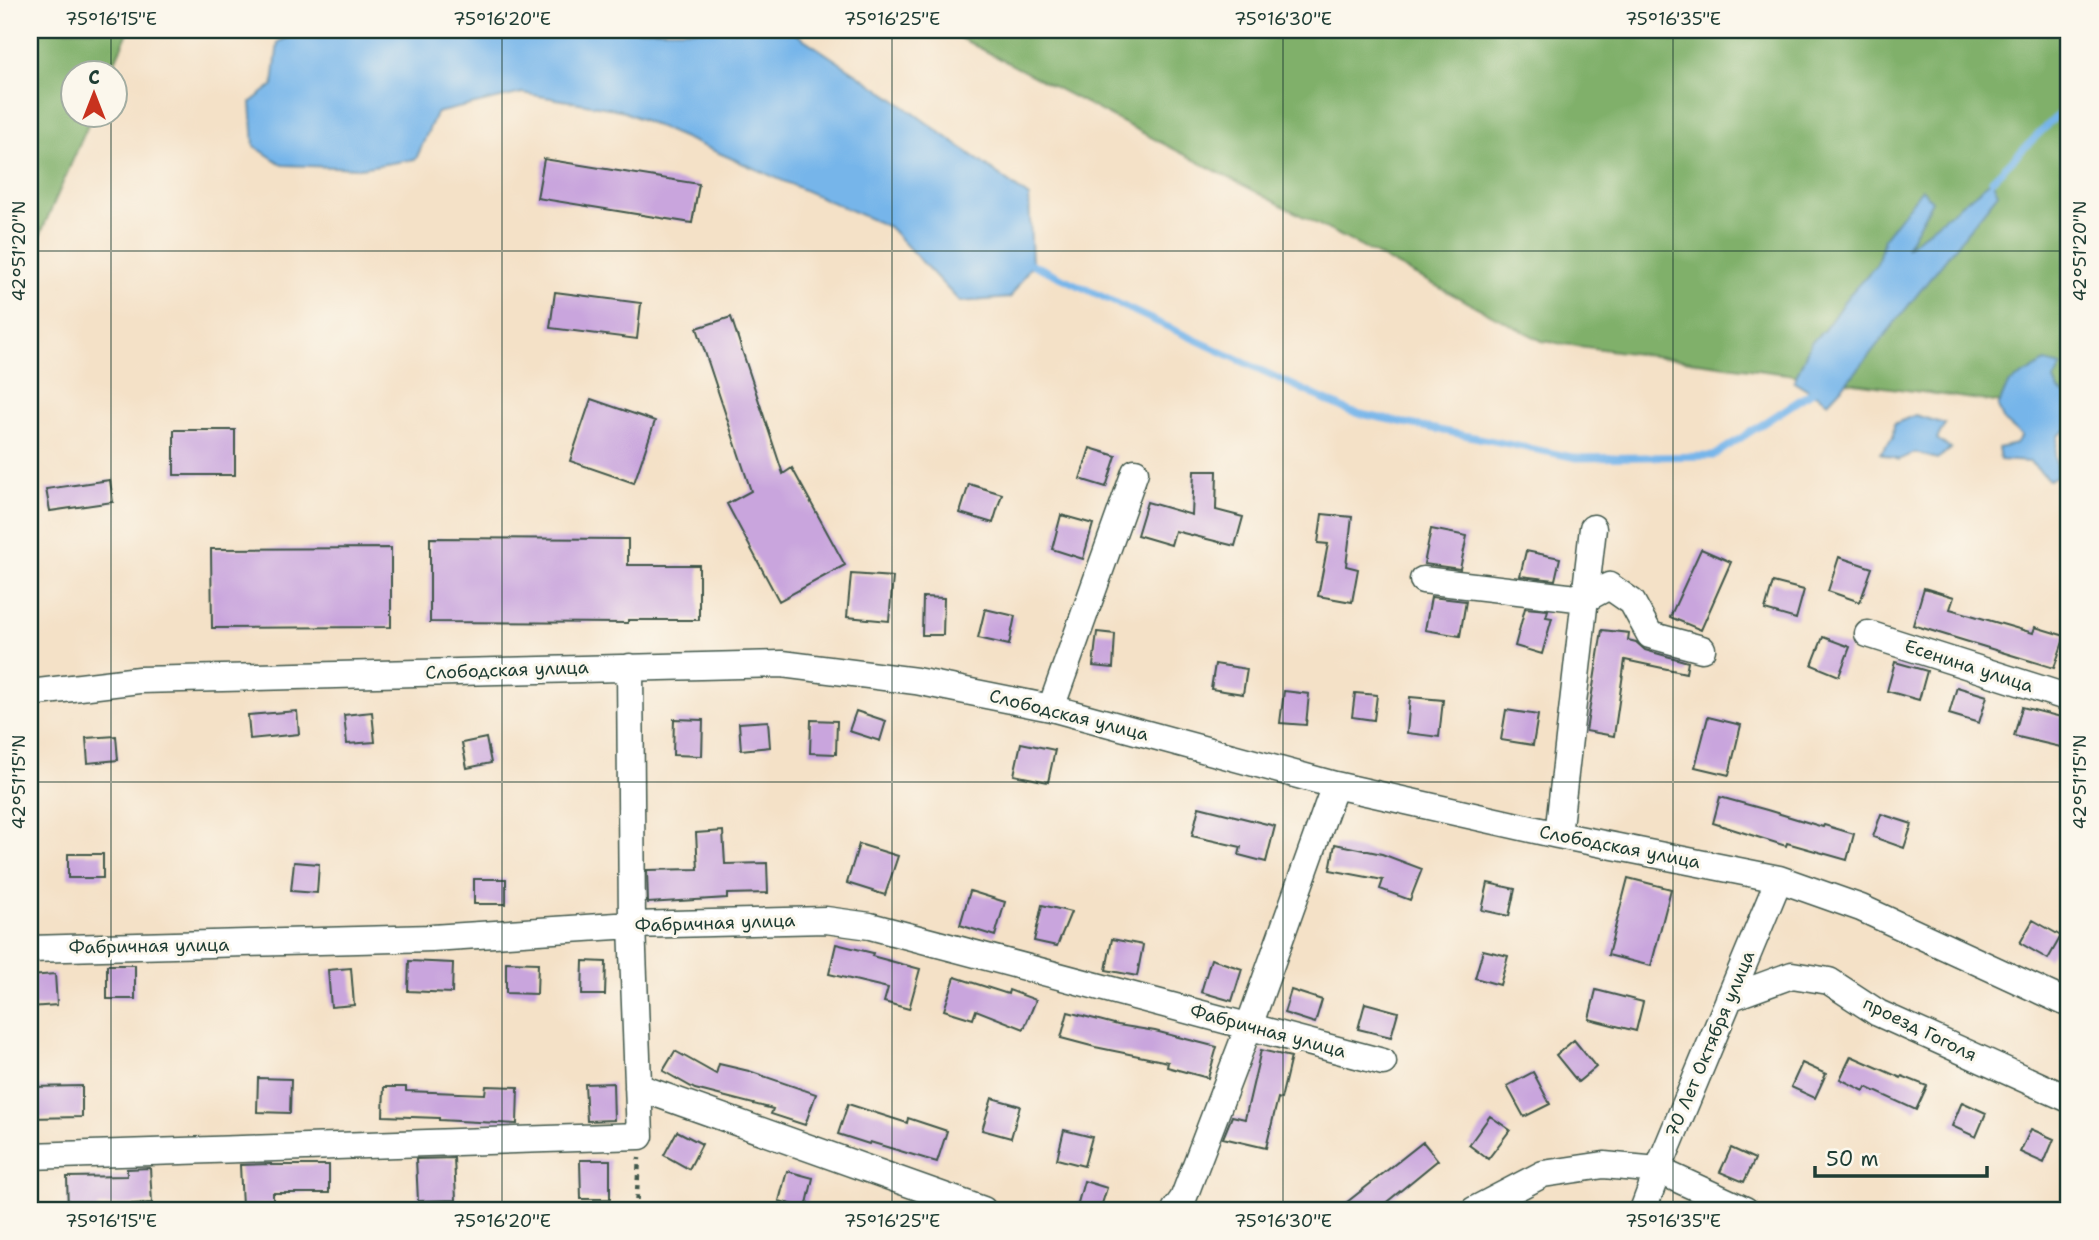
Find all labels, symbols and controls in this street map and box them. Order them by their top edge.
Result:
text: 75°16'15"E [65,7,157,31]
text: 75°16'20"E [453,7,551,31]
text: 75°16'25"E [844,7,940,31]
text: 75°16'30"E [1234,7,1332,31]
text: 75°16'35"E [1625,7,1721,31]
north arrow [60,60,130,130]
text: С [88,65,100,90]
text: 42°51'20"N [7,201,31,301]
text: 42°51'20"N [2068,201,2092,301]
street label: Есенина улица [1902,634,2036,698]
street label: Слободская улица [425,655,589,685]
street label: Слободская улица [987,684,1151,746]
text: 42°51'15"N [7,735,31,829]
text: 42°51'15"N [2068,735,2092,829]
street label: Слободская улица [1537,820,1703,874]
street label: Фабричная улица [634,908,796,938]
street label: Фабричная улица [69,933,229,959]
street label: 70 Лет Октября улица [1660,947,1760,1141]
street label: проезд Гоголя [1859,991,1981,1067]
street label: Фабричная улица [1187,999,1349,1063]
scale bar [1815,1135,1987,1179]
text: 50 m [1826,1145,1879,1173]
text: 75°16'15"E [65,1209,157,1233]
text: 75°16'20"E [453,1209,551,1233]
text: 75°16'25"E [844,1209,940,1233]
text: 75°16'30"E [1234,1209,1332,1233]
text: 75°16'35"E [1625,1209,1721,1233]

